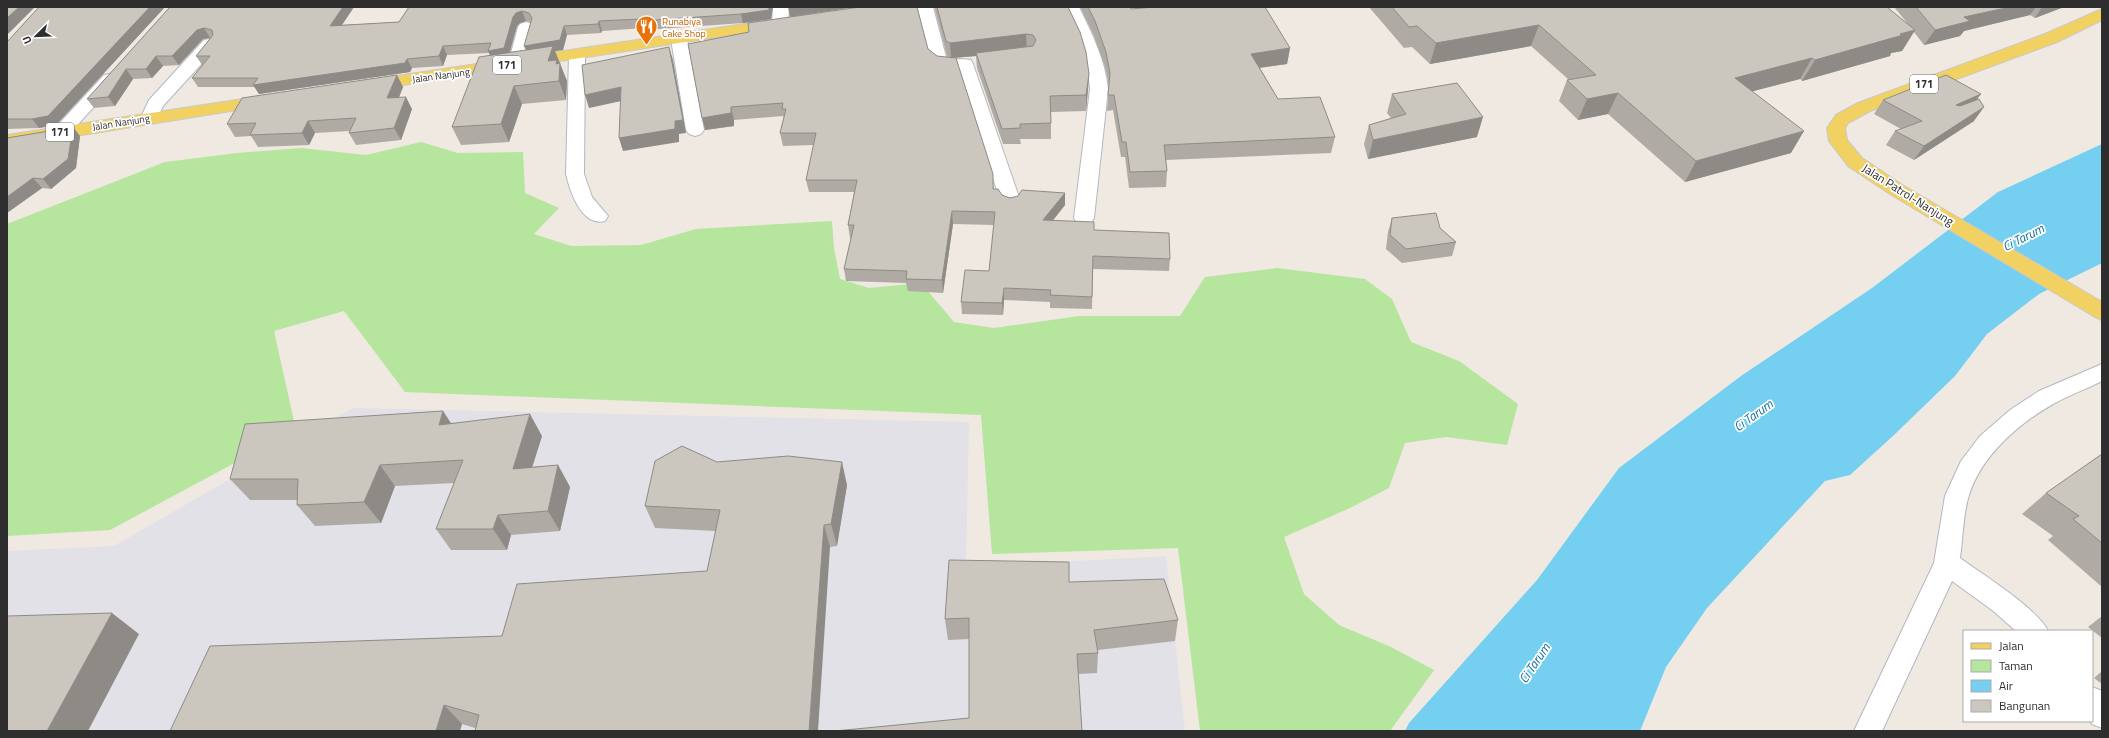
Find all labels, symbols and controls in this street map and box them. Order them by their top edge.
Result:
restaurant icon: Runabiya Cake Shop [634,14,660,47]
place label: Runabiya Cake Shop [662,14,706,41]
north arrow [16,16,56,56]
text: U [18,33,36,46]
road number: 171 [493,56,521,74]
street label: Jalan Nanjung [411,64,471,87]
road number: 171 [1910,75,1938,93]
street label: Jalan Nanjung [91,111,151,134]
road number: 171 [46,123,74,141]
street label: Jalan Patrol-Nanjung [1859,159,1958,231]
water label: Ci Tarum [1999,218,2048,256]
water label: Ci Tarum [1729,393,1778,436]
legend [1963,630,2093,722]
text: Jalan [1999,636,2024,655]
water label: Ci Tarum [1513,638,1555,687]
text: Taman [1999,656,2033,675]
text: Air [1999,676,2013,695]
text: Bangunan [1999,696,2050,715]

